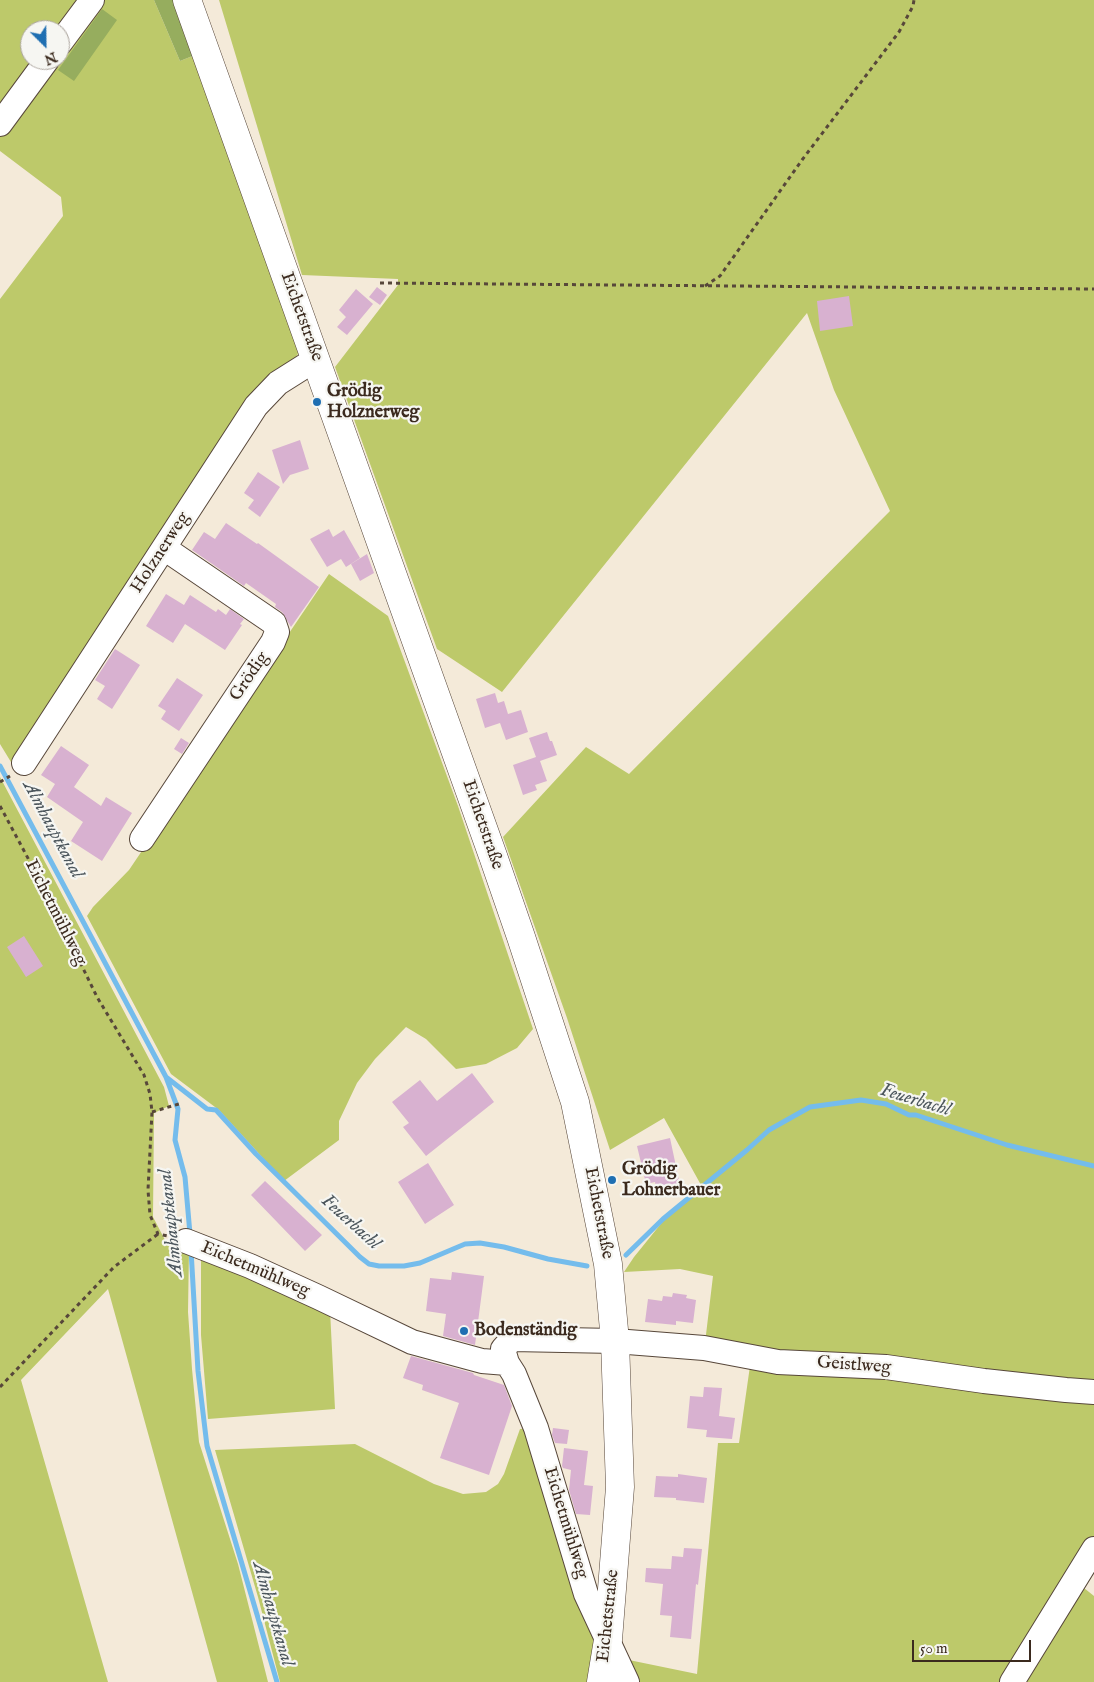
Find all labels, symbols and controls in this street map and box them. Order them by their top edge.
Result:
north arrow [20,20,70,70]
text: N [41,47,60,69]
street label: Eichetstraße [275,269,327,365]
place label: Grödig Holznerweg [327,381,419,424]
marker: Grödig Holznerweg [311,396,323,408]
street label: Holznerweg [127,508,195,598]
street label: Grödig [226,648,274,706]
water label: Almhauptkanal [17,777,87,883]
street label: Eichetstraße [457,777,507,873]
street label: Eichetmühlweg [19,856,91,970]
water label: Feuerbachl [877,1080,953,1122]
place label: Grödig Lohnerbauer [622,1159,720,1202]
street label: Eichetstraße [578,1165,618,1261]
water label: Almhauptkanal [155,1168,189,1278]
marker: Grödig Lohnerbauer [606,1174,618,1186]
water label: Feuerbachl [316,1190,384,1256]
street label: Eichetmühlweg [197,1237,313,1303]
place label: Bodenständig [474,1320,577,1342]
marker: Bodenständig [458,1325,470,1337]
street label: Geistlweg [816,1353,892,1379]
street label: Eichetmühlweg [538,1464,592,1582]
water label: Almhauptkanal [246,1559,298,1669]
street label: Eichetstraße [593,1568,625,1664]
scale bar [914,1630,1033,1662]
text: 50 m [920,1639,948,1658]

